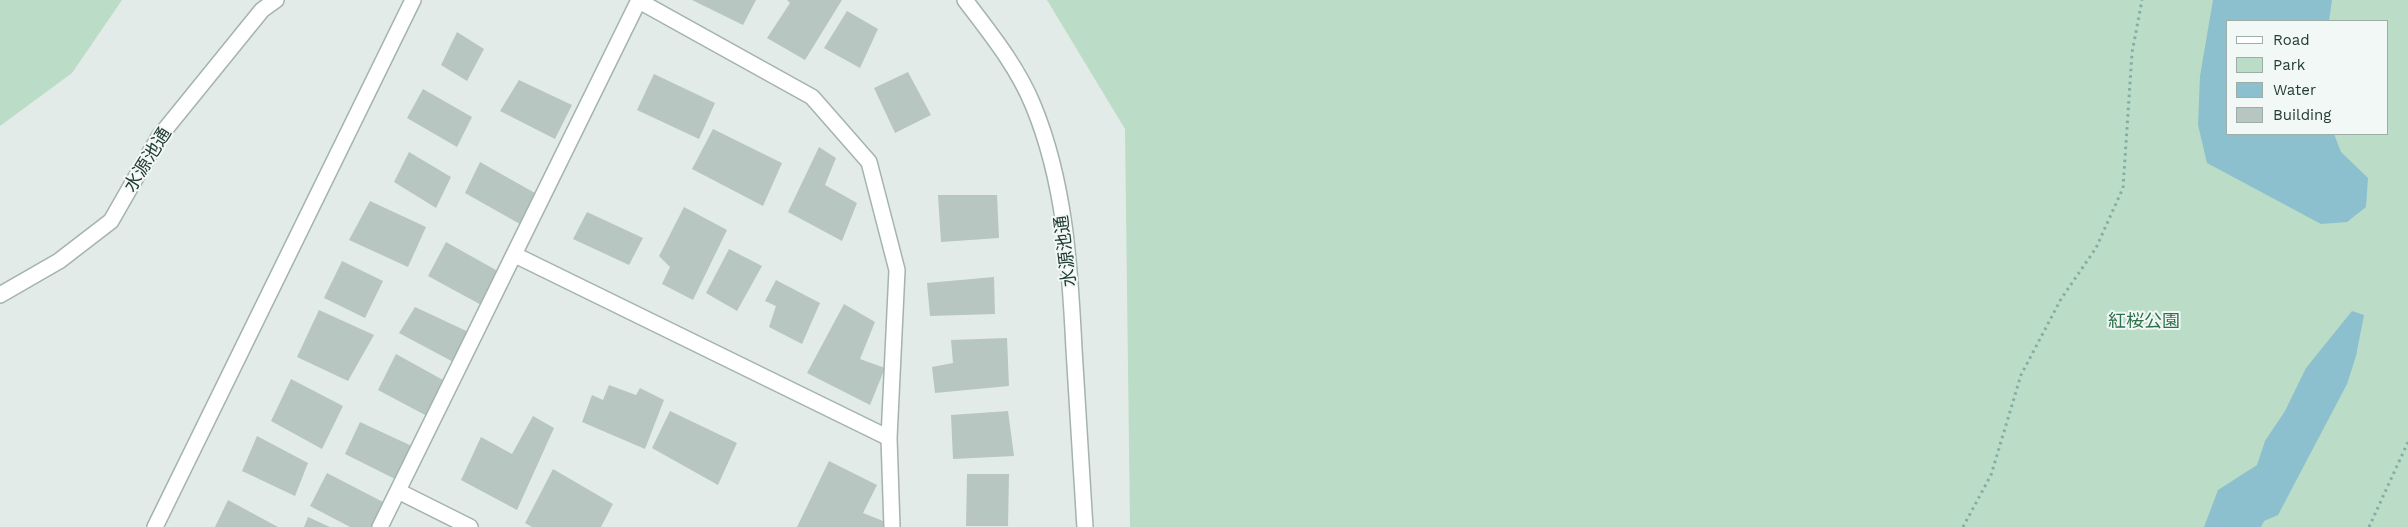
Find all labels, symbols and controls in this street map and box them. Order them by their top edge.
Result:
legend [2226,20,2388,135]
text: Road [2273,31,2310,49]
text: Park [2273,56,2305,74]
text: Water [2273,81,2316,99]
text: Building [2273,106,2331,124]
street label: 水源池通 [120,124,176,196]
street label: 水源池通 [1051,214,1081,288]
park label: 紅桜公園 [2108,311,2180,333]

